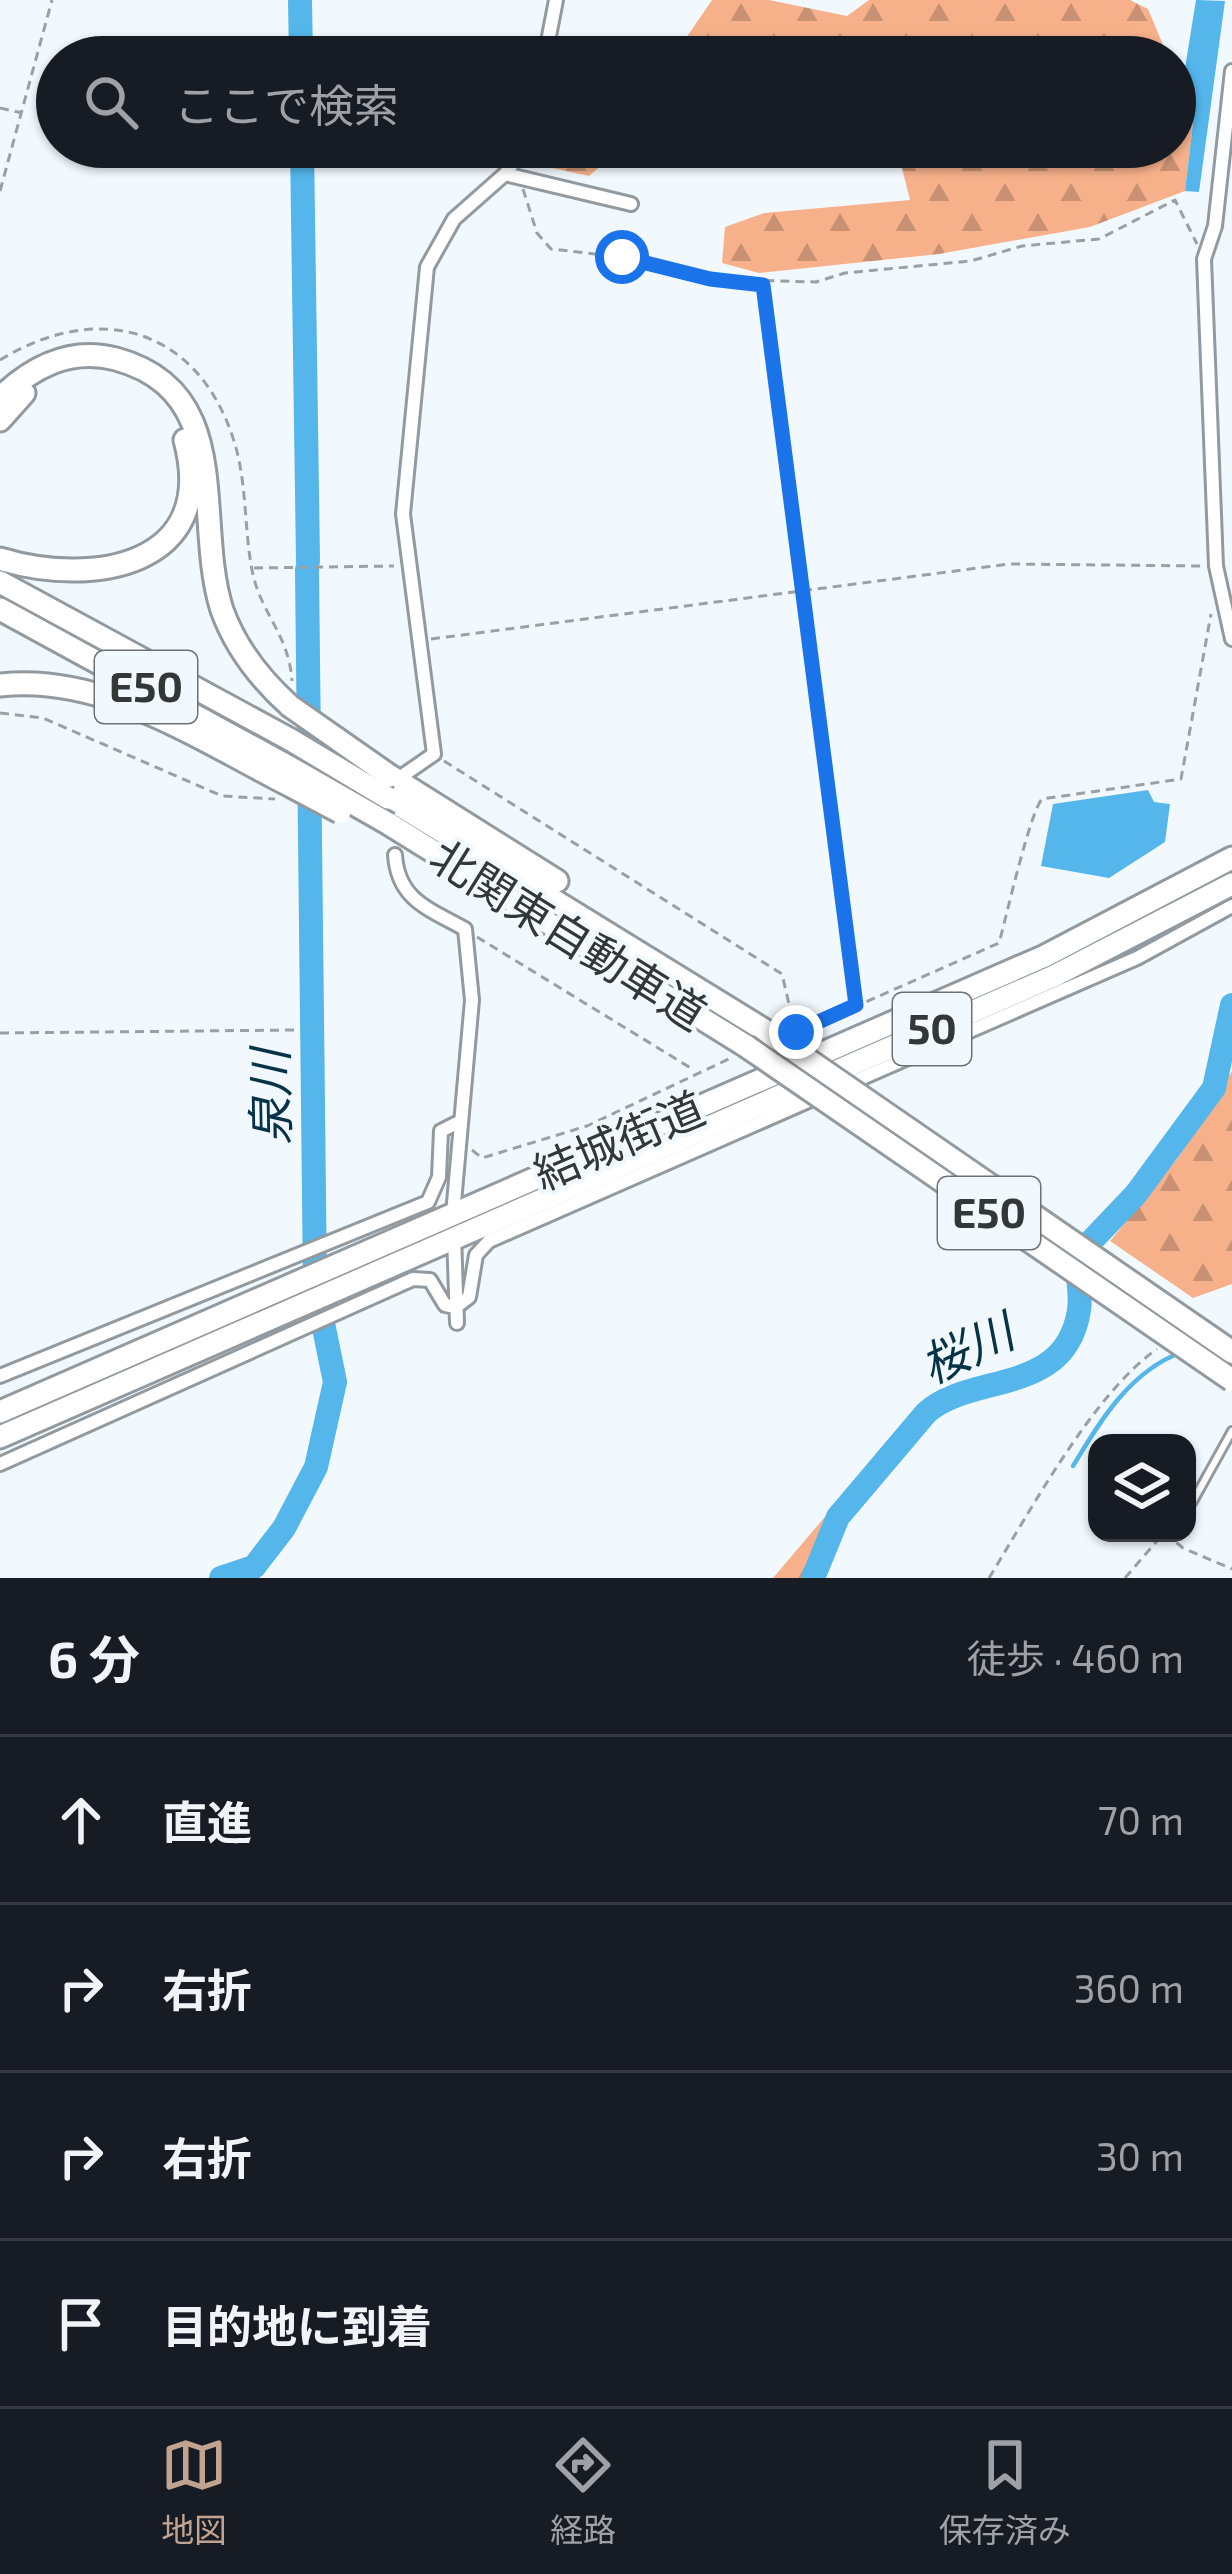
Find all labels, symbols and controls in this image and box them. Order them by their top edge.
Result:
search box [36,36,1196,168]
icon: search [78,69,144,135]
text: ここで検索 [174,77,399,131]
route start [595,230,649,284]
road number: E50 [95,651,197,723]
street label: 北関東自動車道 [421,827,717,1040]
road number: 50 [893,993,971,1065]
route end [769,1005,823,1059]
water label: 泉川 [239,1044,299,1146]
street label: 結城街道 [525,1079,712,1199]
road number: E50 [938,1177,1040,1249]
water label: 桜川 [910,1299,1026,1394]
map controls [1088,1434,1196,1542]
button: layers [1088,1434,1196,1542]
text: 6 分 [48,1627,140,1688]
text: 徒歩 · 460 m [967,1634,1184,1681]
icon: ahead [48,1787,114,1853]
text: 直進 [162,1794,252,1848]
text: 70 m [1098,1796,1184,1843]
icon: right [48,1955,114,2021]
text: 右折 [162,1962,252,2016]
text: 360 m [1074,1964,1184,2011]
icon: right [48,2123,114,2189]
text: 右折 [162,2130,252,2184]
text: 30 m [1096,2132,1184,2179]
icon: arrive [48,2291,114,2357]
text: 目的地に到着 [162,2298,432,2352]
tab: 地図 [161,2432,227,2552]
tab: 経路 [550,2432,616,2552]
tab: 保存済み [939,2432,1071,2552]

